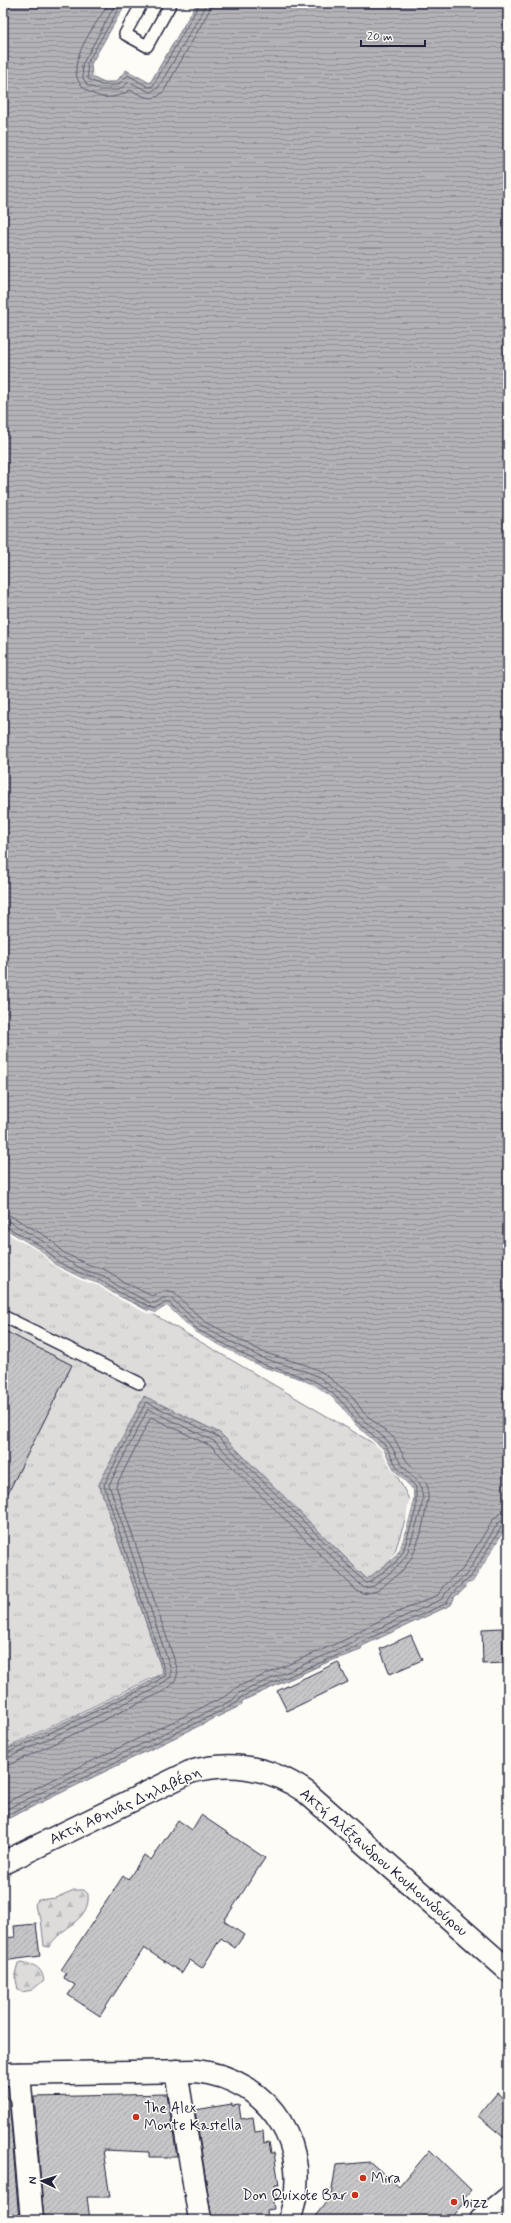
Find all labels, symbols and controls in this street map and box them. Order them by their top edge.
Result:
scale bar [361,22,425,48]
text: 20 m [367,29,393,45]
street label: Ακτή Αθηνάς Δηλαβέρη [46,1762,205,1850]
street label: Ακτή Αλέξανδρου Κουμουνδούρου [295,1784,472,1941]
place label: The Alex Monte Kastella [144,2099,242,2136]
marker: The Alex Monte Kastella [131,2112,141,2122]
north arrow [22,2161,62,2201]
place label: Mira [371,2169,401,2189]
marker: Mira [358,2173,368,2183]
text: N [26,2176,40,2185]
place label: Don Quixote Bar [242,2186,347,2206]
marker: Don Quixote Bar [350,2190,360,2200]
place label: bizz [462,2193,489,2213]
marker: bizz [449,2197,459,2207]

